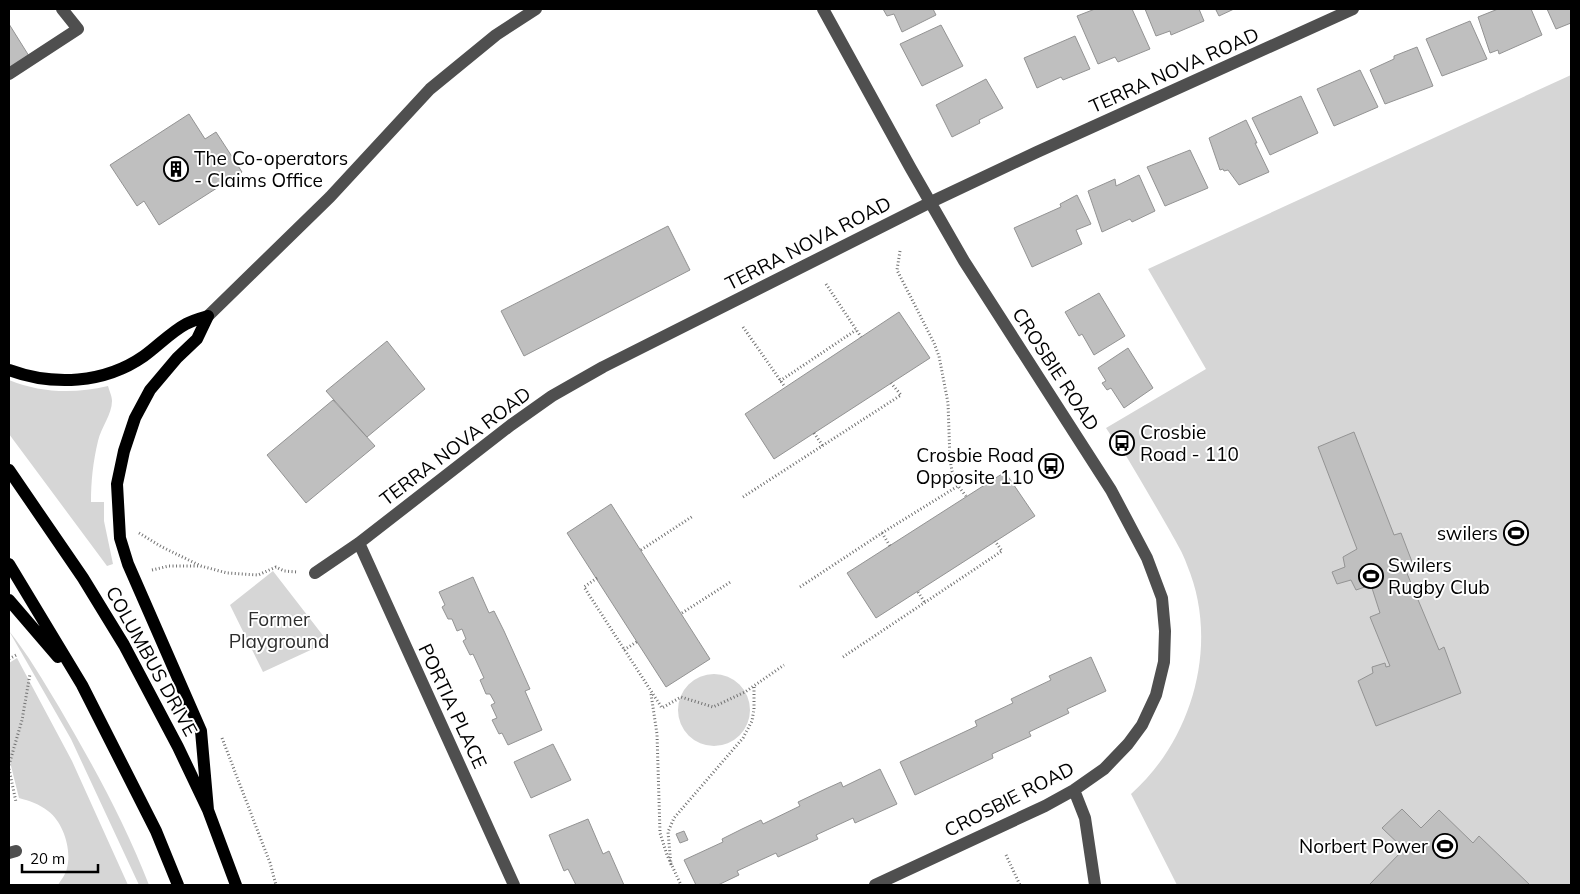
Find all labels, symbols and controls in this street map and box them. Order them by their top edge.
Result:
street label: TERRA NOVA ROAD [1086,22,1262,118]
place label: The Co-operators - Claims Office [194,146,348,192]
building icon: The Co-operators - Claims Office [163,156,189,182]
street label: TERRA NOVA ROAD [721,191,895,295]
street label: CROSBIE ROAD [1007,303,1105,435]
street label: TERRA NOVA ROAD [375,381,535,511]
place label: Crosbie Road - 110 [1140,420,1239,466]
bus stop icon: Crosbie Road - 110 [1109,430,1135,456]
place label: Crosbie Road Opposite 110 [916,443,1034,489]
bus stop icon: Crosbie Road Opposite 110 [1038,453,1064,479]
sports icon: swilers [1503,520,1529,546]
place label: swilers [1437,521,1498,545]
place label: Swilers Rugby Club [1388,553,1490,599]
sports icon: Swilers Rugby Club [1358,563,1384,589]
street label: COLUMBUS DRIVE [101,582,203,740]
park label: Former Playground [229,607,329,653]
street label: PORTIA PLACE [414,640,492,772]
street label: CROSBIE ROAD [940,756,1078,842]
sports icon: Norbert Power [1432,833,1458,859]
place label: Norbert Power [1299,834,1428,858]
scale bar [22,842,99,874]
text: 20 m [30,849,65,868]

